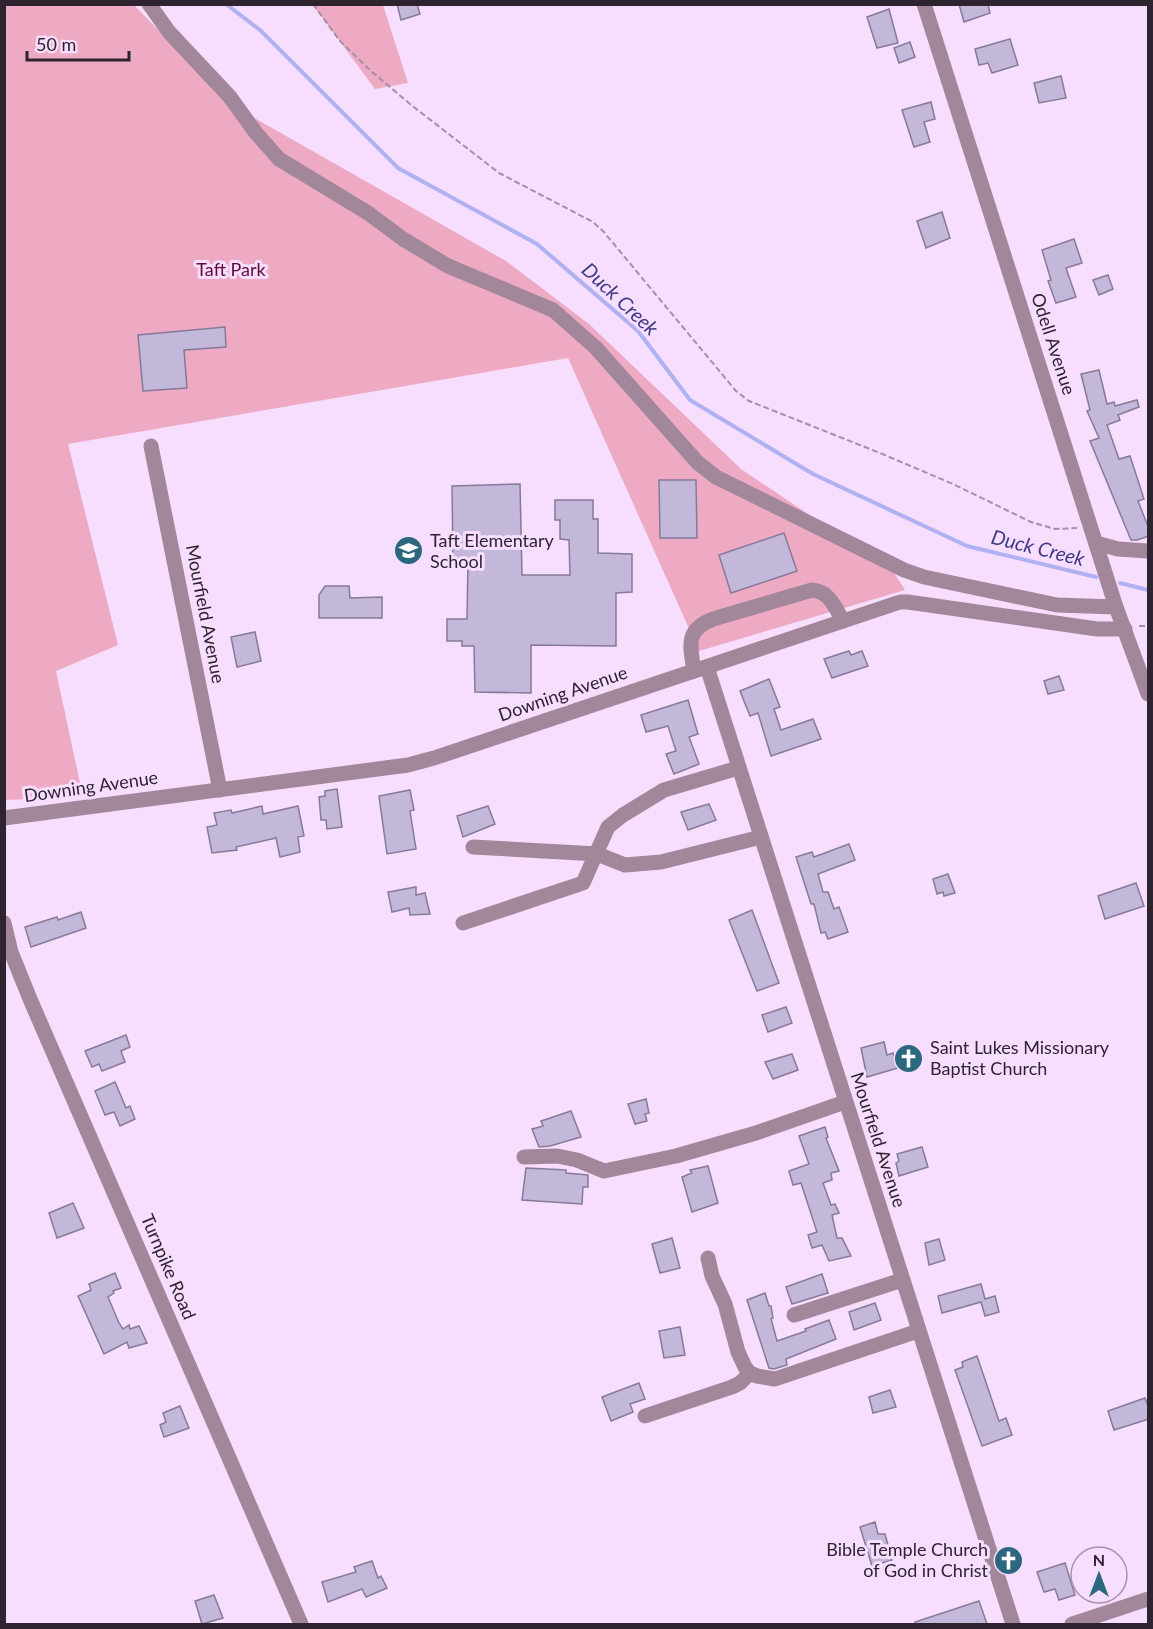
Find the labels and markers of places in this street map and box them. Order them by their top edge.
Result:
place label: Taft Elementary School [430,529,555,572]
school or university icon: Taft Elementary School [393,535,425,567]
place label: Saint Lukes Missionary Baptist Church [930,1036,1110,1079]
church icon: Saint Lukes Missionary Baptist Church [893,1042,925,1074]
place label: Bible Temple Church of God in Christ [826,1538,989,1581]
church icon: Bible Temple Church of God in Christ [993,1544,1025,1576]

